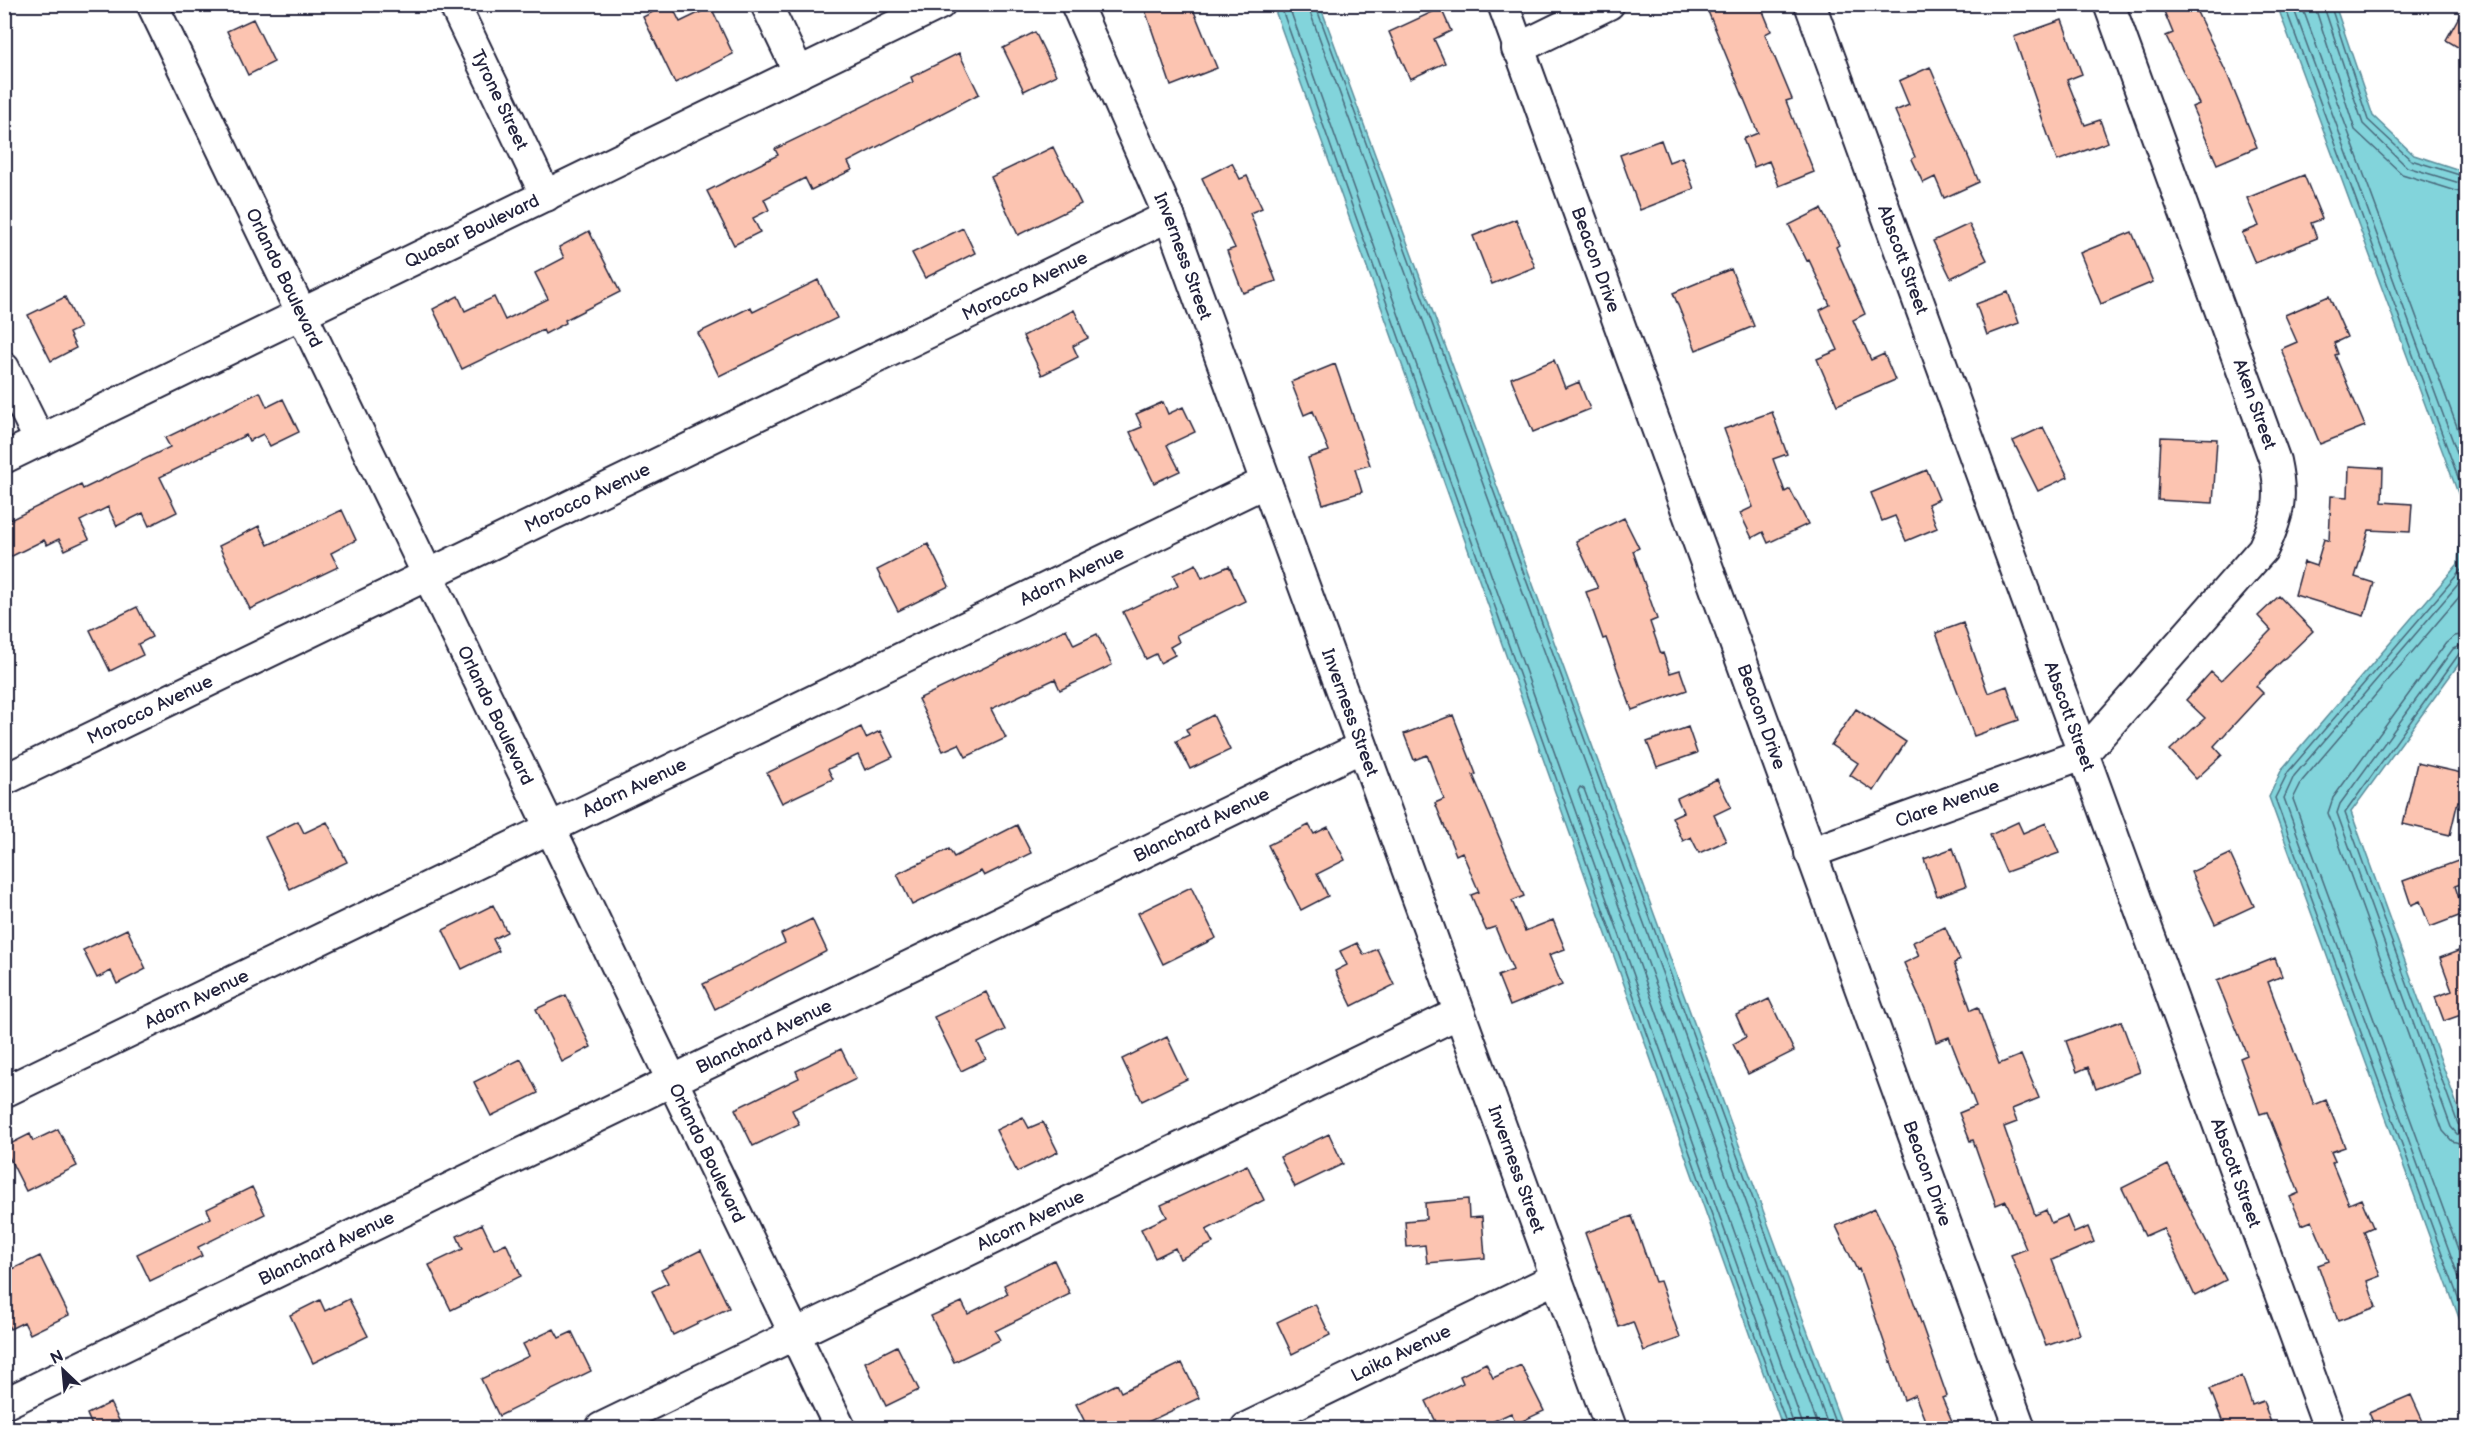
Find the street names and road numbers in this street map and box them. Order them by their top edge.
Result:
street label: Tyrone Street [466,46,533,154]
street label: Quasar Boulevard [401,190,543,273]
street label: Inverness Street [1149,190,1216,323]
street label: Abscott Street [1873,202,1932,318]
street label: Beacon Drive [1567,204,1624,316]
street label: Orlando Boulevard [241,205,326,351]
street label: Morocco Avenue [959,247,1091,326]
street label: Aken Street [2229,356,2281,452]
street label: Morocco Avenue [521,459,654,537]
street label: Adorn Avenue [1016,542,1128,610]
street label: Orlando Boulevard [453,643,538,789]
street label: Inverness Street [1317,646,1383,780]
street label: Abscott Street [2040,659,2099,774]
street label: Beacon Drive [1732,661,1790,772]
street label: Morocco Avenue [84,670,216,749]
street label: Adorn Avenue [579,754,690,822]
street label: Clare Avenue [1893,775,2003,832]
street label: Blanchard Avenue [1130,783,1273,867]
street label: Adorn Avenue [141,965,253,1033]
street label: Blanchard Avenue [693,995,836,1079]
street label: Orlando Boulevard [664,1080,749,1226]
street label: Inverness Street [1483,1103,1549,1236]
street label: Abscott Street [2206,1115,2265,1231]
street label: Beacon Drive [1898,1118,1956,1229]
street label: Alcorn Avenue [974,1186,1088,1256]
street label: Blanchard Avenue [255,1207,398,1290]
street label: Laika Avenue [1348,1320,1455,1387]

